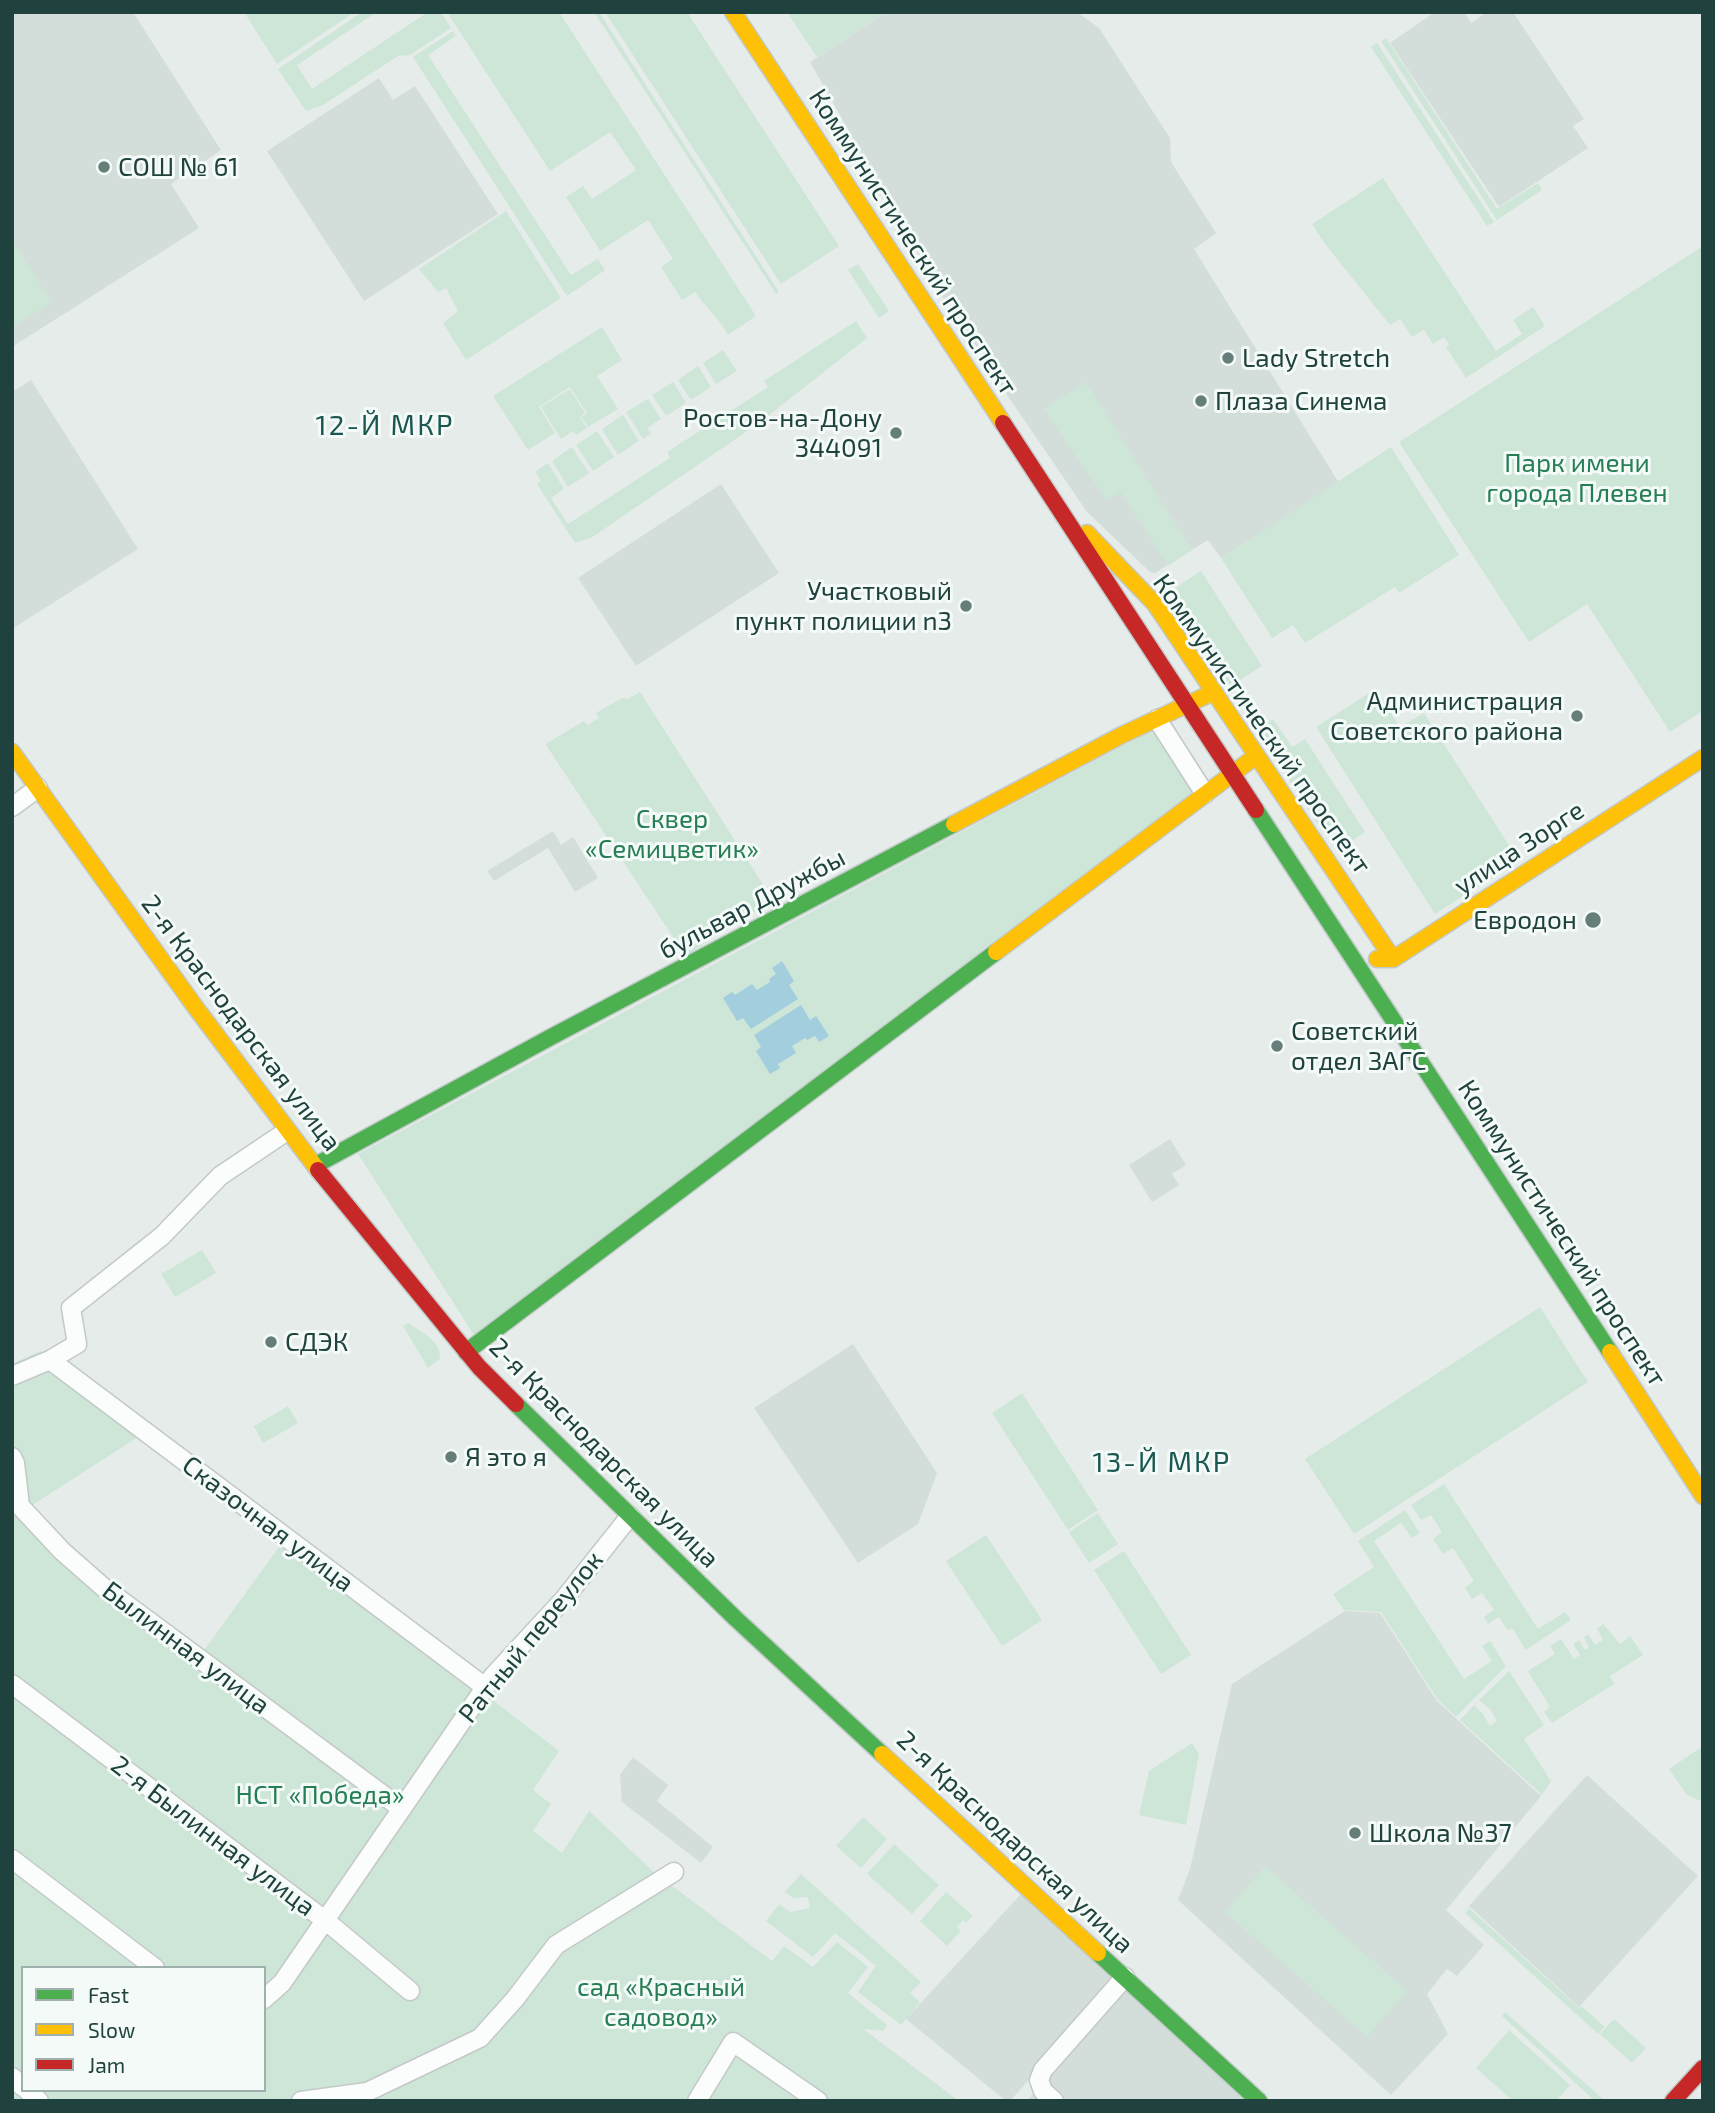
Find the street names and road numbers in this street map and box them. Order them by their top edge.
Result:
street label: Коммунистический проспект [802,83,1024,401]
street label: Коммунистический проспект [1146,568,1378,880]
street label: улица Зорге [1448,794,1590,902]
street label: бульвар Дружбы [654,842,850,966]
street label: 2-я Краснодарская улица [135,889,347,1157]
street label: Коммунистический проспект [1451,1074,1673,1392]
street label: 2-я Краснодарская улица [483,1332,725,1574]
street label: Сказочная улица [176,1449,360,1599]
street label: Ратный переулок [452,1545,610,1729]
street label: Былинная улица [96,1575,276,1721]
street label: 2-я Краснодарская улица [890,1724,1140,1960]
street label: 2-я Былинная улица [105,1749,321,1923]

